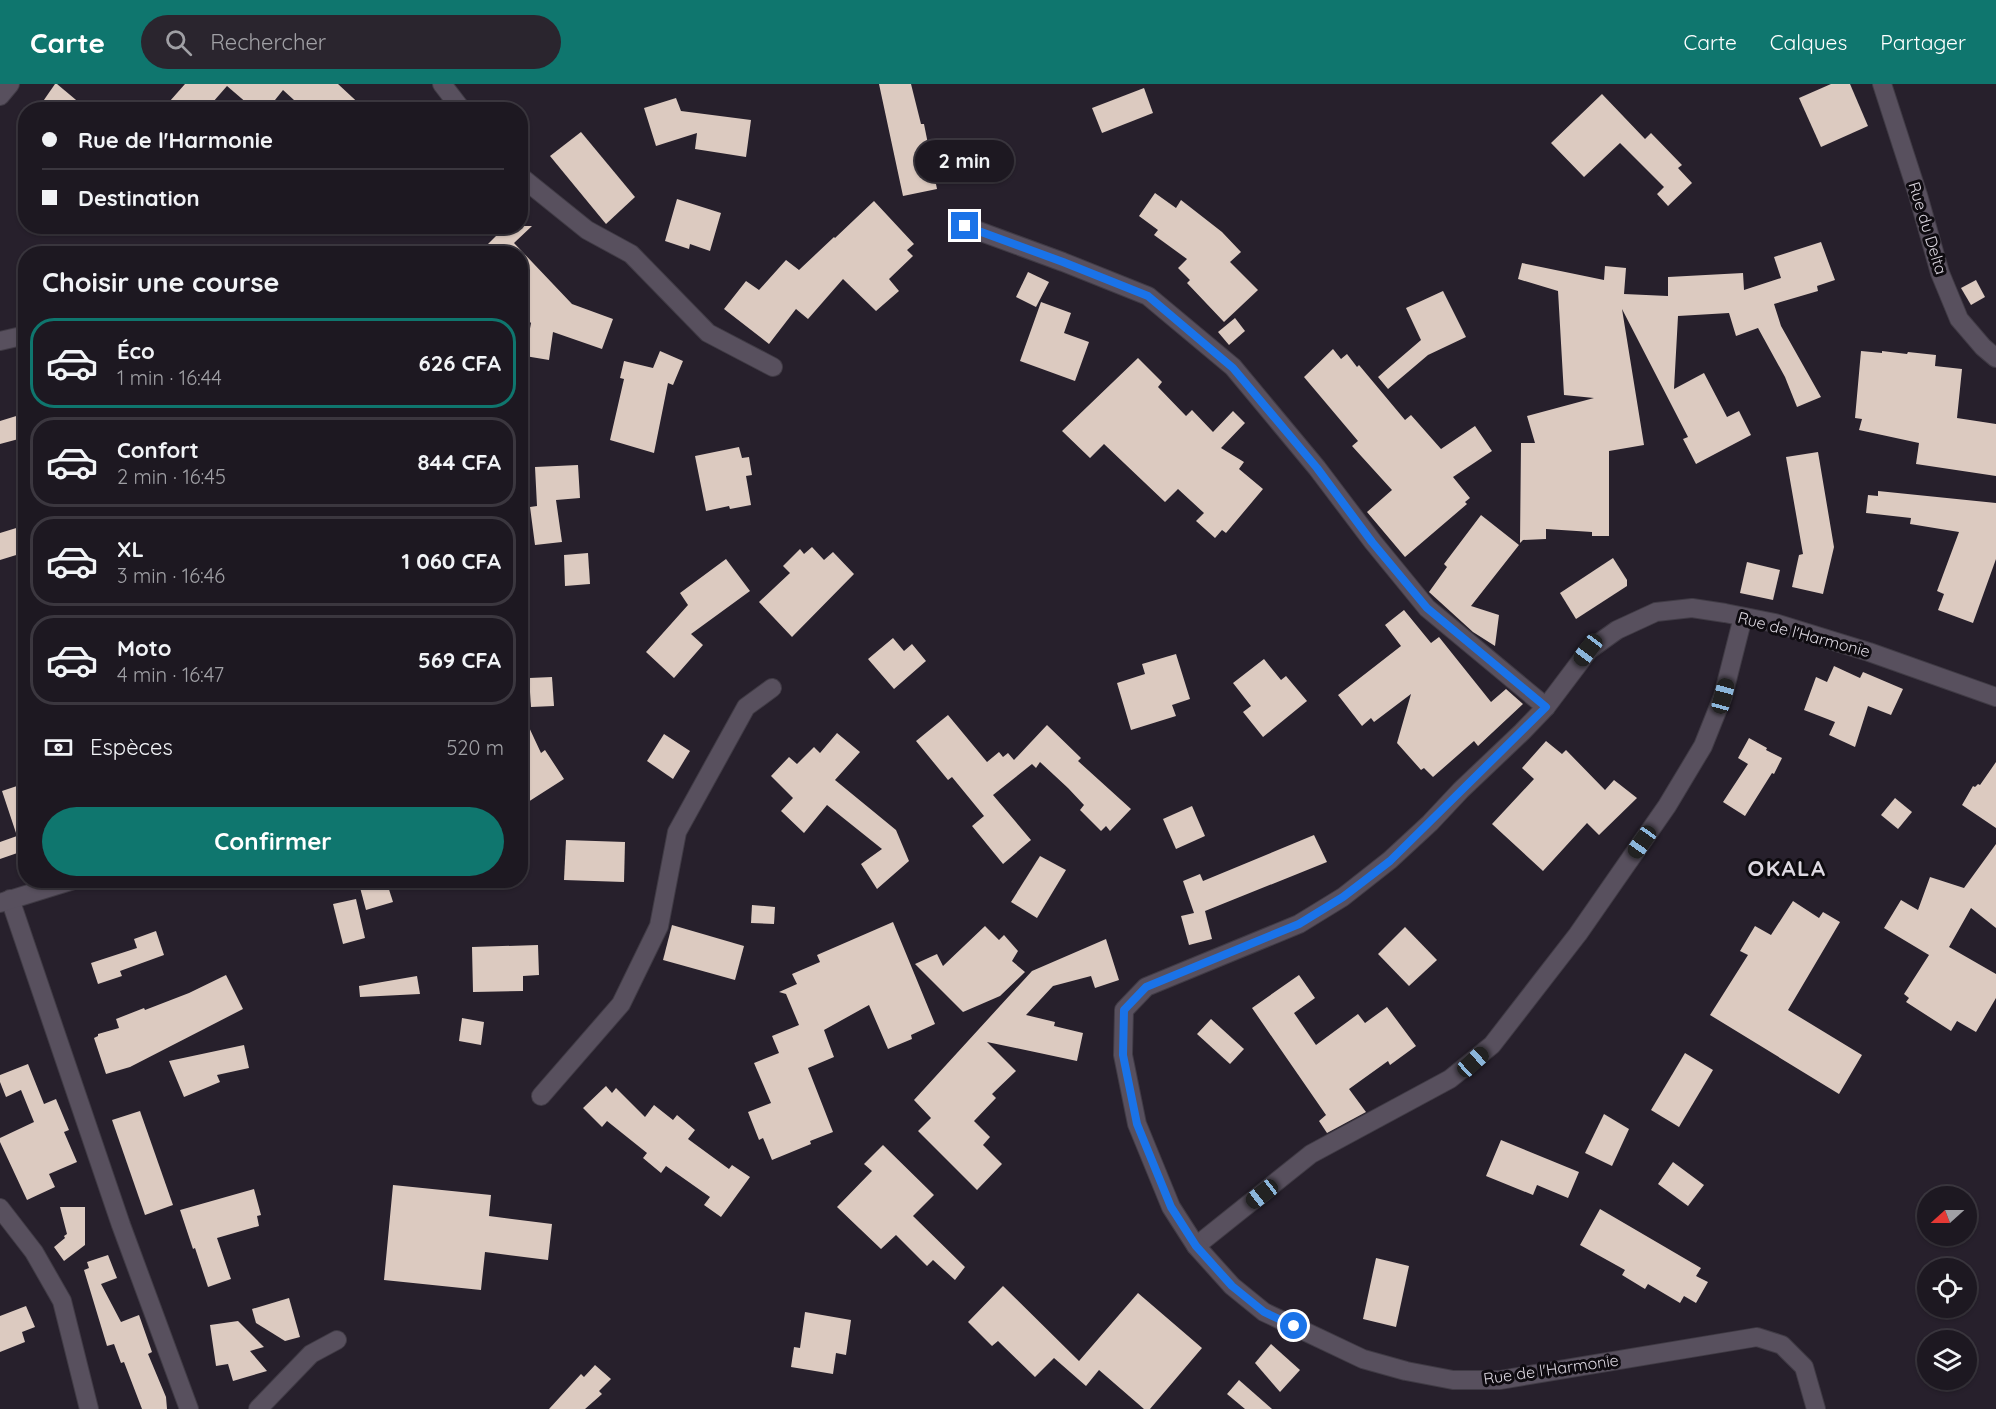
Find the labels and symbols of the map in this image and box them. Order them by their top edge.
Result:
callout: 2 min [916,139,1014,181]
street label: Rue du Delta [1904,179,1952,277]
route end [951,212,978,239]
street label: Rue de l'Harmonie [1736,607,1872,661]
car [1570,630,1606,670]
car [1710,676,1736,716]
car [1624,822,1660,862]
district label: OKALA [1747,854,1827,882]
car [1454,1043,1492,1081]
car [1242,1176,1282,1212]
north arrow [1917,1186,1977,1246]
route start [1280,1312,1307,1339]
street label: Rue de l'Harmonie [1482,1350,1620,1388]

